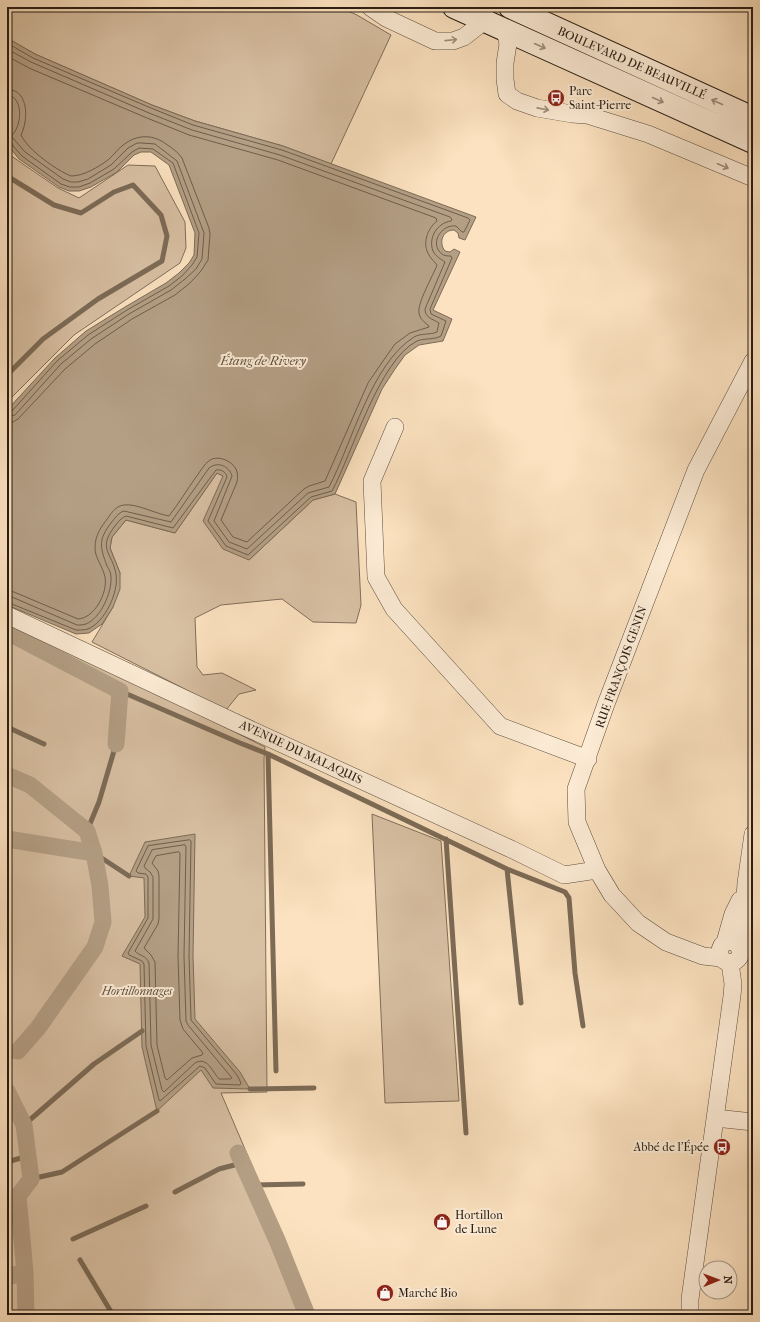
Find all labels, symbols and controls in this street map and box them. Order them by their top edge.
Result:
street label: BOULEVARD DE BEAUVILLÉ [555,23,709,102]
one-way arrow [444,37,457,44]
one-way arrow [534,43,546,50]
place label: Parc Saint-Pierre [569,84,631,112]
bus stop icon: Parc Saint-Pierre [546,88,566,108]
one-way arrow [652,97,664,104]
one-way arrow [712,98,724,105]
one-way arrow [536,105,549,113]
one-way arrow [717,162,729,170]
water label: Étang de Rivery [219,353,307,368]
street label: RUE FRANÇOIS GENIN [592,604,650,730]
street label: AVENUE DU MALAQUIS [236,717,365,787]
park label: Hortillonnages [101,984,173,998]
bus stop icon: Abbé de l'Épée [712,1137,732,1157]
place label: Abbé de l'Épée [633,1139,709,1154]
place label: Hortillon de Lune [455,1208,503,1236]
shop icon: Hortillon de Lune [432,1212,452,1232]
north arrow [698,1260,738,1300]
text: N [721,1276,734,1285]
shop icon: Marché Bio [375,1283,395,1303]
place label: Marché Bio [398,1286,457,1300]

